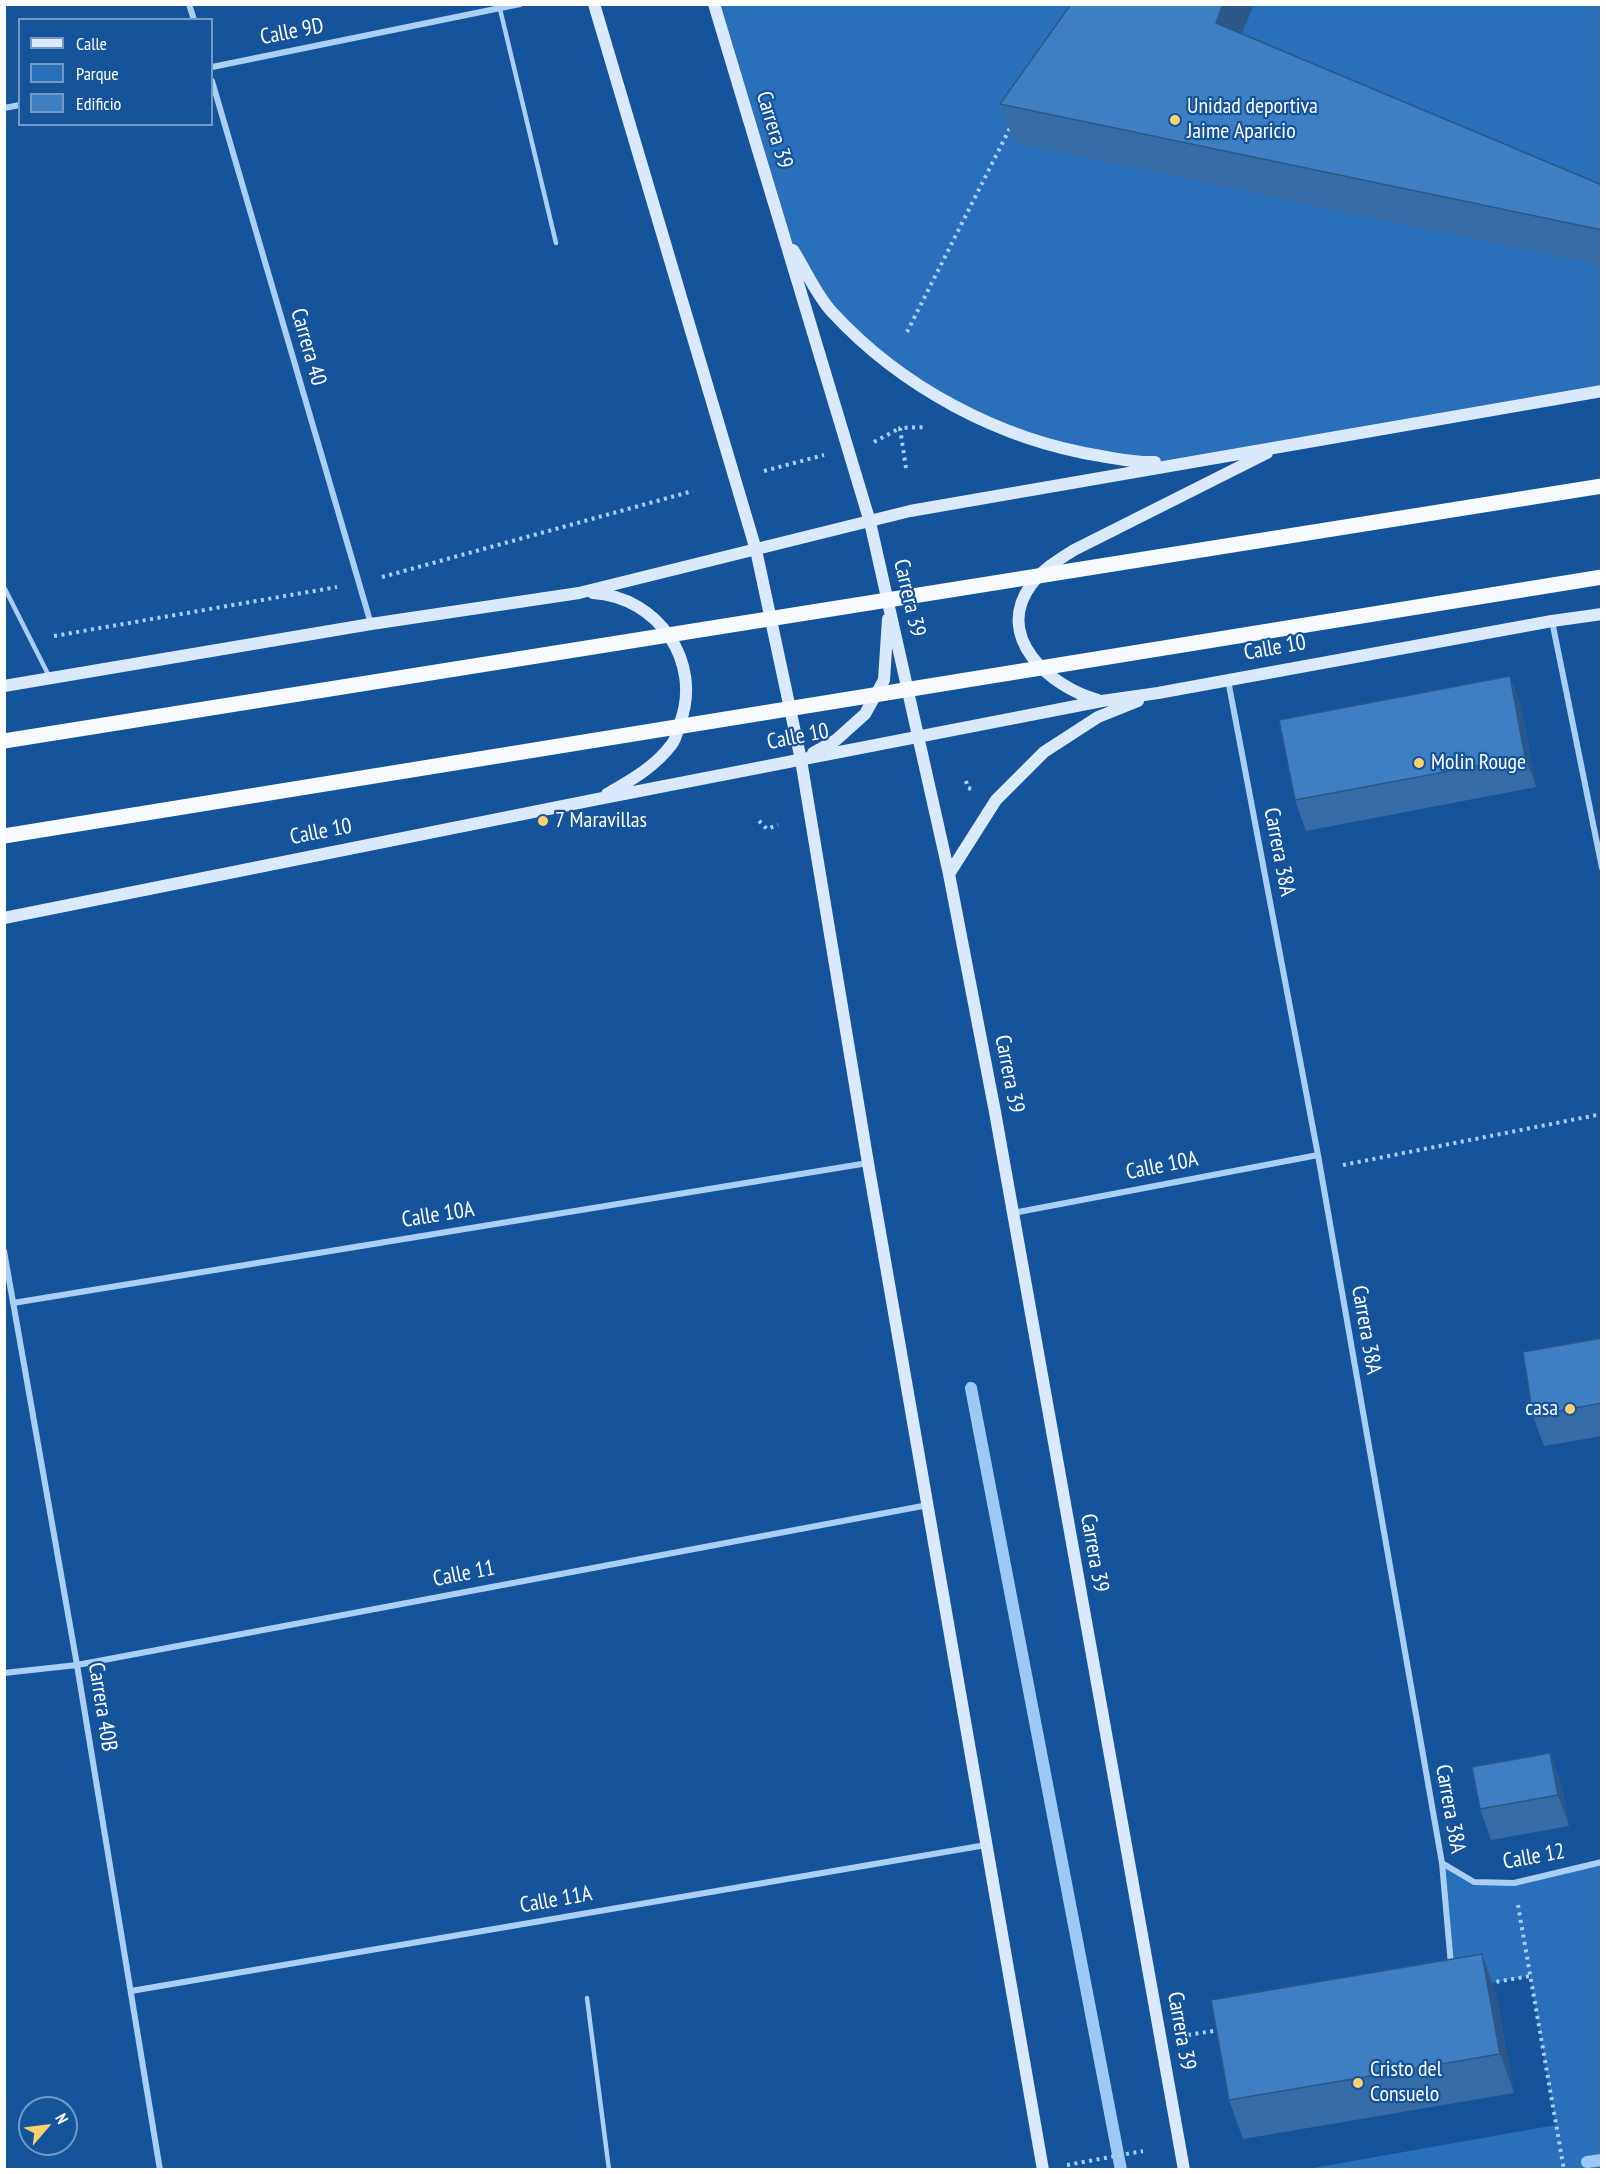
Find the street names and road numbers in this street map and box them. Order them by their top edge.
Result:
street label: Calle 9D [258,13,326,51]
street label: Carrera 39 [750,88,798,172]
street label: Carrera 40 [284,305,332,389]
street label: Carrera 39 [887,557,931,639]
street label: Calle 10 [1242,630,1308,666]
street label: Calle 10 [765,718,831,756]
street label: Carrera 38A [1258,806,1300,898]
street label: Calle 10 [288,813,354,851]
street label: Carrera 39 [989,1033,1029,1115]
street label: Calle 10A [1124,1146,1200,1186]
street label: Calle 10A [400,1196,476,1234]
street label: Carrera 38A [1345,1284,1387,1376]
street label: Carrera 39 [1074,1512,1114,1594]
street label: Calle 11 [431,1555,497,1593]
street label: Carrera 40B [82,1661,122,1753]
street label: Carrera 38A [1429,1763,1471,1855]
street label: Calle 12 [1501,1839,1567,1875]
street label: Calle 11A [518,1881,594,1919]
street label: Carrera 39 [1161,1990,1201,2072]

